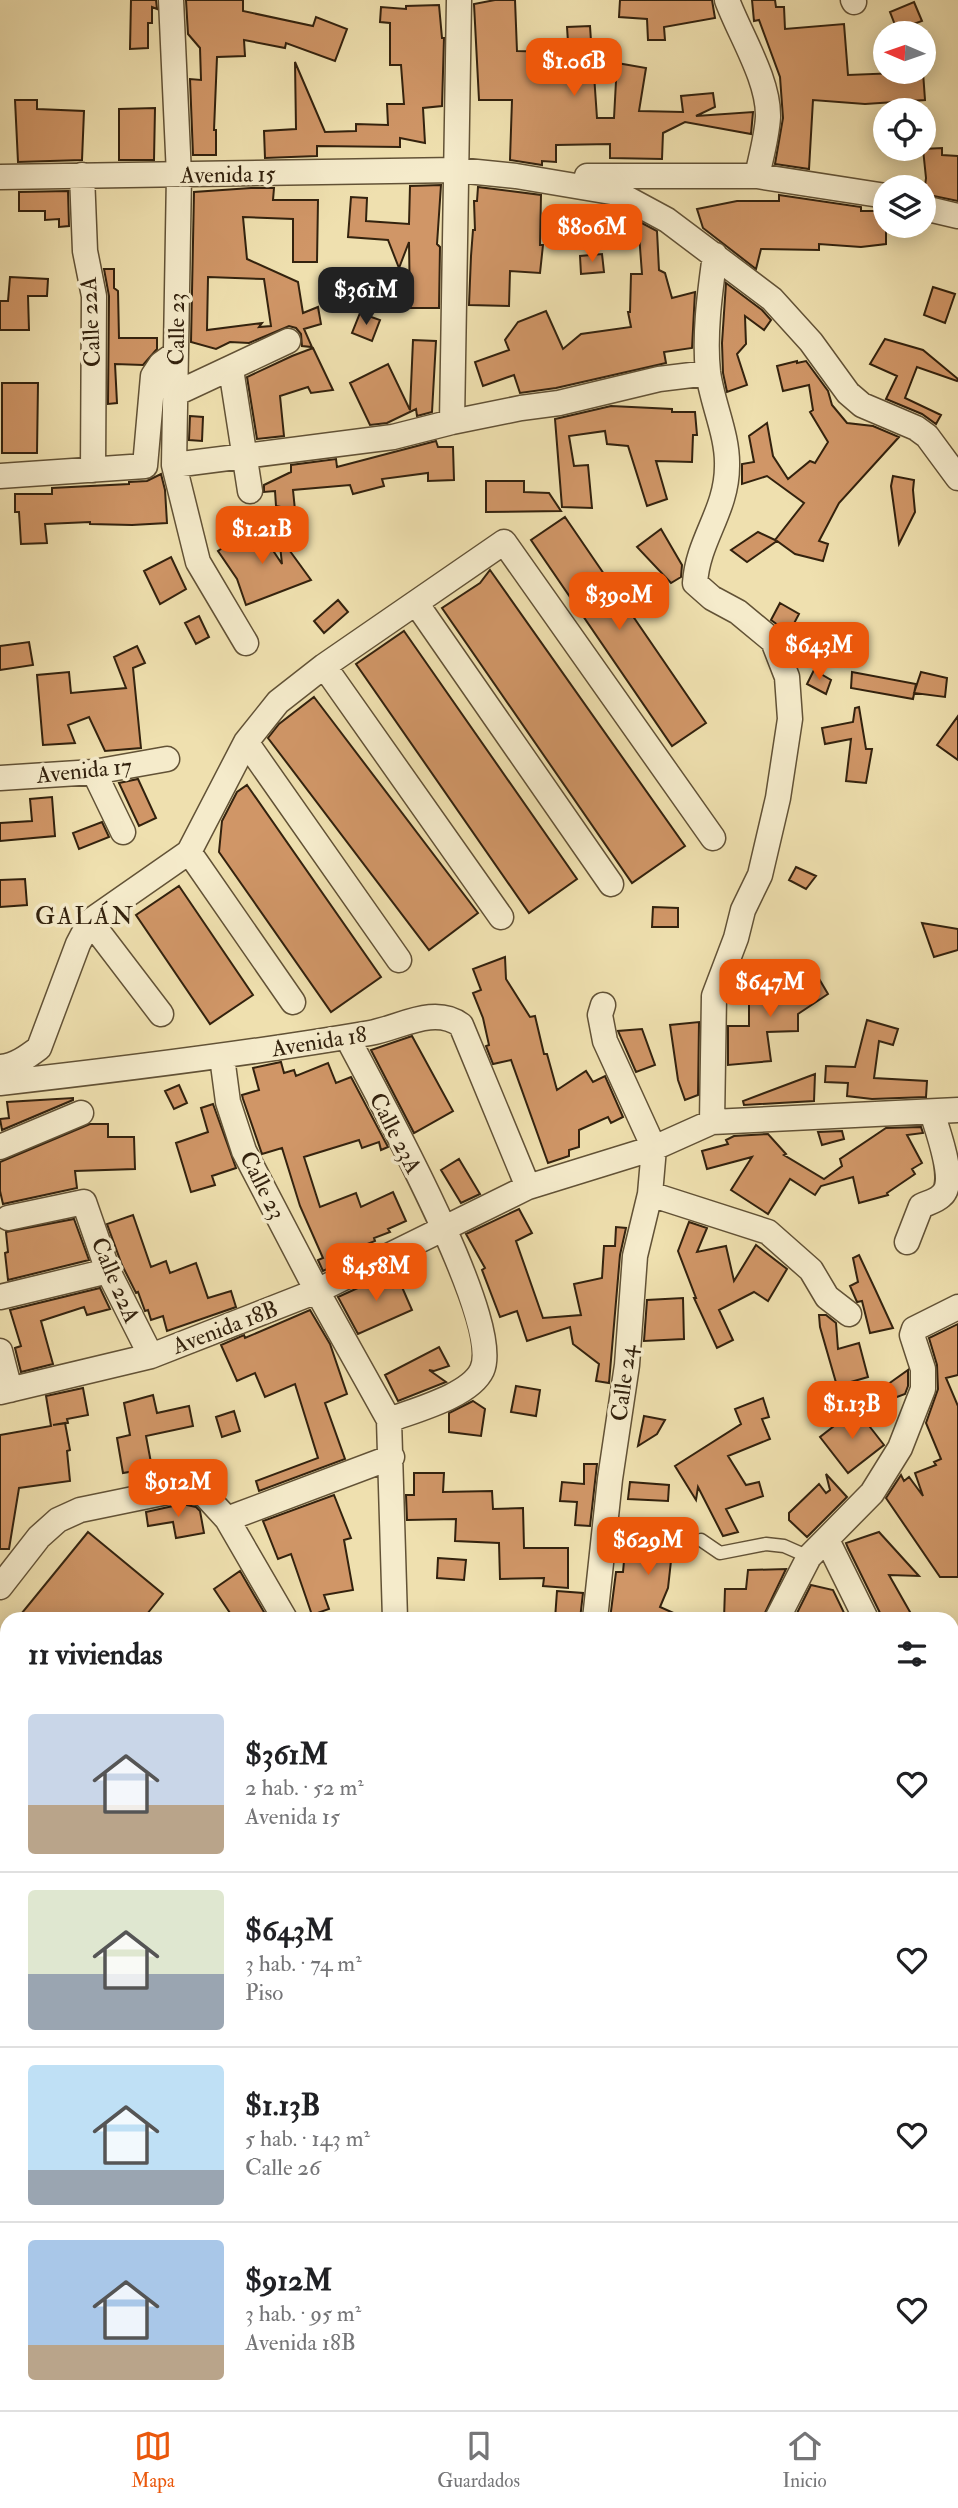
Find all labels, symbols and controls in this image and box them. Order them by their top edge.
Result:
north arrow [873,21,936,84]
map controls [873,21,936,238]
pin: $1.06B [517,38,631,98]
text: $1.06B [542,46,606,75]
button: locate [873,98,936,161]
street label: Avenida 15 [179,159,276,190]
button: layers [873,175,936,238]
pin: $806M [543,204,641,264]
text: $806M [557,212,627,241]
pin: $361M [317,268,415,327]
text: $361M [334,275,398,304]
street label: Calle 22A [74,276,107,368]
street label: Calle 23 [162,293,191,365]
pin: $1.21B [205,506,319,566]
text: $1.21B [232,514,292,543]
pin: $390M [570,572,668,632]
text: $390M [585,580,653,609]
pin: $643M [770,622,868,682]
text: $643M [785,630,853,659]
street label: Avenida 17 [34,751,134,790]
district label: GALÁN [35,900,135,932]
pin: $647M [721,960,819,1019]
text: $647M [735,967,805,996]
street label: Avenida 18 [268,1020,369,1063]
street label: Calle 23A [363,1088,429,1179]
street label: Calle 23 [233,1146,292,1224]
street label: Calle 22A [85,1233,147,1328]
pin: $458M [327,1244,425,1303]
text: $458M [342,1251,410,1280]
street label: Avenida 18B [167,1294,282,1361]
street label: Calle 24 [604,1342,643,1423]
pin: $1.13B [795,1382,909,1441]
text: $1.13B [823,1389,881,1418]
pin: $912M [129,1460,227,1519]
text: $912M [145,1467,211,1496]
pin: $629M [599,1518,697,1577]
text: $629M [613,1525,683,1554]
icon: filters [893,1635,931,1673]
text: 11 viviendas [28,1636,163,1673]
text: $361M [245,1736,328,1773]
icon: home [84,1742,168,1826]
icon: heart [893,1765,931,1803]
text: 2 hab. · 52 m² [245,1773,364,1802]
text: Avenida 15 [245,1802,340,1831]
text: $643M [245,1912,334,1949]
icon: home [84,1918,168,2002]
icon: heart [893,1941,931,1979]
text: 3 hab. · 74 m² [245,1949,362,1978]
text: Piso [245,1978,283,2007]
text: $1.13B [245,2087,320,2124]
icon: home [84,2093,168,2177]
icon: heart [893,2116,931,2154]
text: 5 hab. · 143 m² [245,2124,370,2153]
text: Calle 26 [245,2153,321,2182]
text: $912M [245,2262,332,2299]
icon: home [84,2268,168,2352]
icon: heart [893,2291,931,2329]
text: 3 hab. · 95 m² [245,2299,361,2328]
text: Avenida 18B [245,2328,356,2357]
tab: Mapa [131,2427,175,2493]
tab: Guardados [437,2427,520,2493]
tab: Inicio [783,2427,827,2493]

